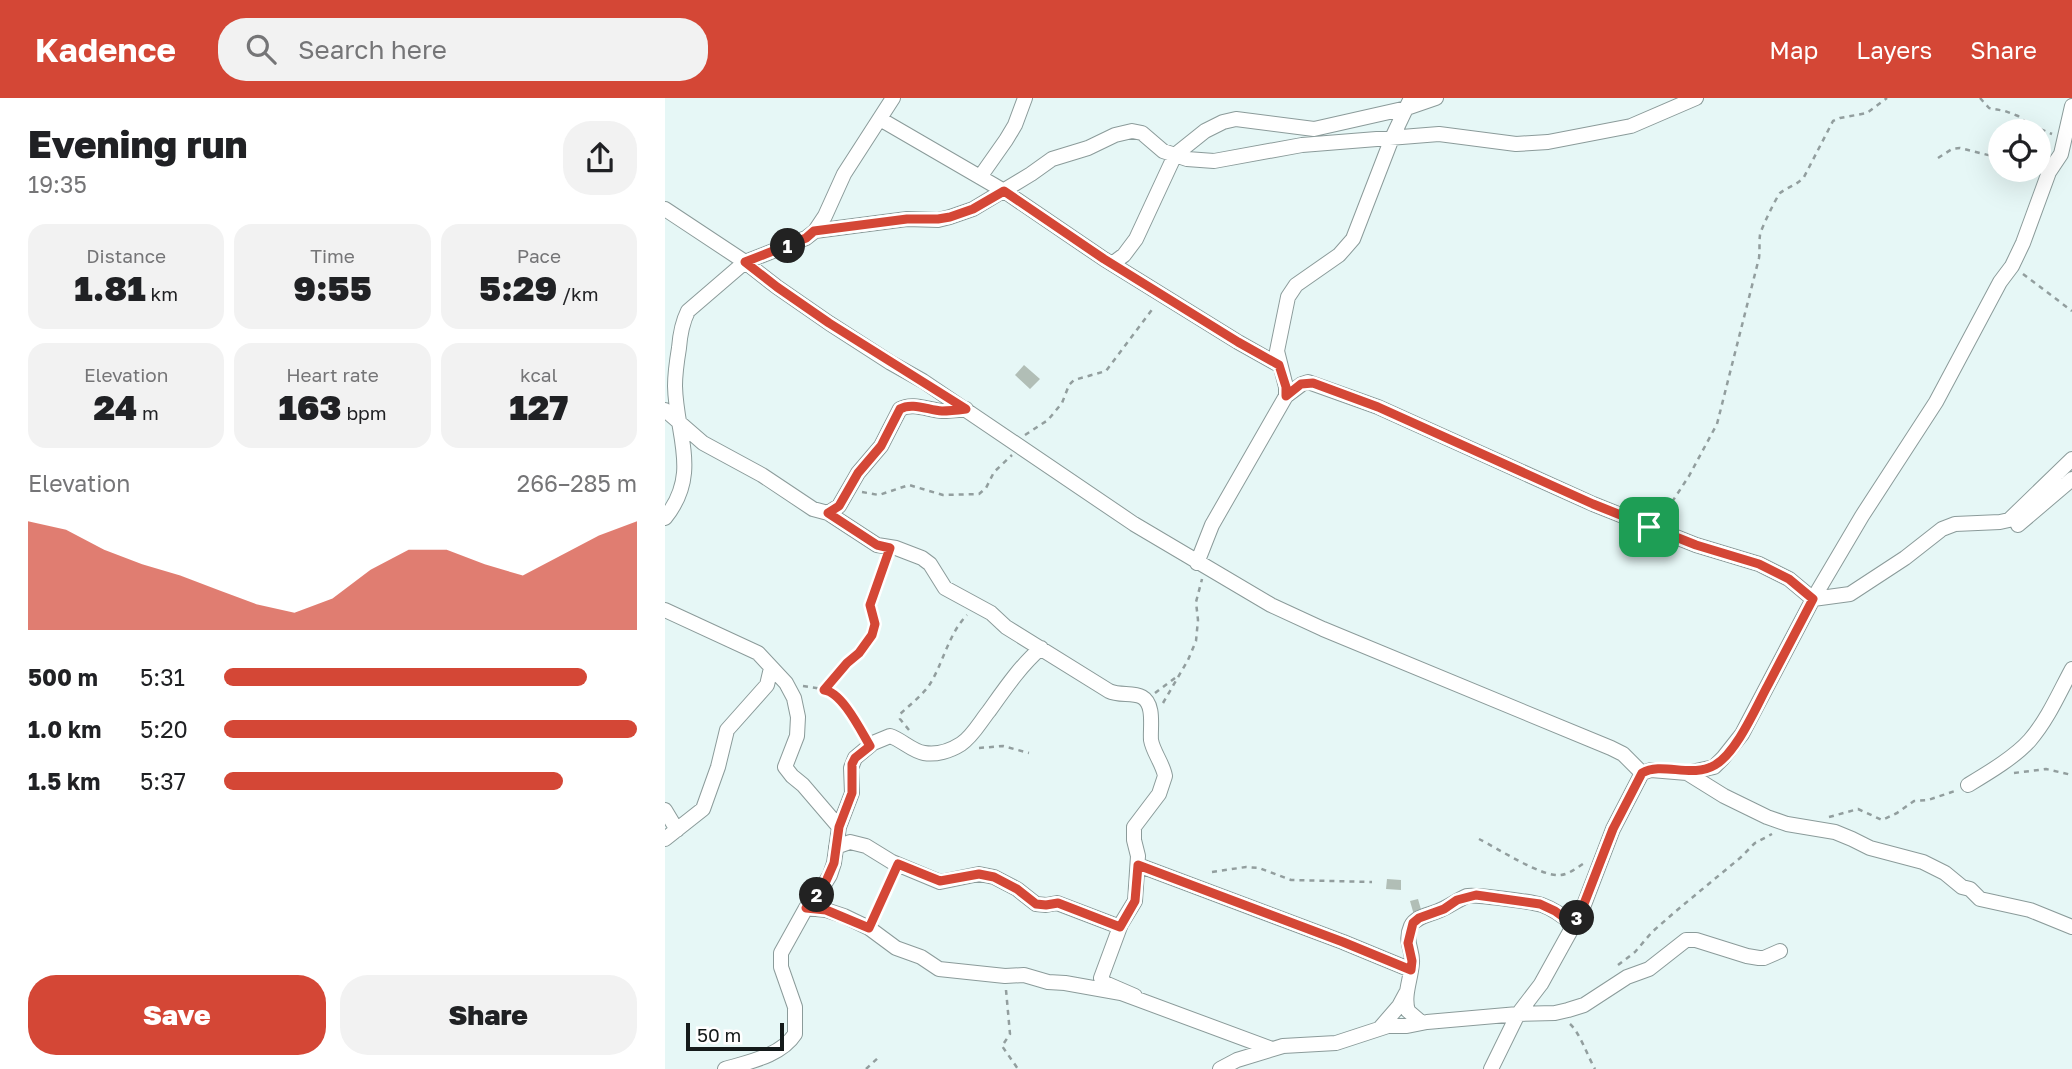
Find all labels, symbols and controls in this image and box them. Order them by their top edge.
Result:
search box [218,18,708,81]
text: Kadence [35,30,176,69]
icon: search [242,30,280,68]
text: Search here [298,34,447,65]
text: Map [1769,35,1818,64]
text: Layers [1856,35,1932,64]
text: Share [1970,35,2037,64]
map controls [1988,119,2051,182]
button: locate [1988,119,2051,182]
text: Evening run [28,121,247,166]
button: share [563,121,637,195]
text: 19:35 [28,170,87,198]
pin: 1 [771,228,805,264]
text: 1 [783,234,792,257]
text: Distance [86,244,166,267]
text: Time [310,244,355,267]
text: Pace [517,244,561,267]
text: 1.81 [74,267,146,309]
text: 9:55 [293,267,372,309]
text: 5:29 [479,267,557,309]
text: km [146,282,178,305]
text: /km [557,282,599,305]
text: Elevation [84,363,168,386]
text: Heart rate [286,363,379,386]
text: kcal [520,363,558,386]
text: 24 [93,386,137,428]
text: 163 [278,386,342,428]
text: 127 [509,386,568,428]
text: m [137,401,159,424]
text: bpm [342,401,387,424]
text: Elevation [28,469,130,497]
text: 266–285 m [517,469,637,497]
pin [1619,497,1679,557]
icon: arrive [1630,508,1668,546]
text: 500 m [28,663,98,691]
text: 5:31 [140,663,185,691]
text: 1.0 km [28,715,101,743]
text: 5:20 [140,715,188,743]
text: 1.5 km [28,767,100,795]
text: 5:37 [140,767,186,795]
pin: 2 [799,878,835,912]
text: 2 [811,883,822,906]
pin: 3 [1559,900,1595,936]
text: 3 [1571,906,1582,929]
button: Save [28,975,326,1055]
button: Share [340,975,637,1055]
scale bar [686,1020,784,1052]
text: 50 m [697,1023,741,1046]

